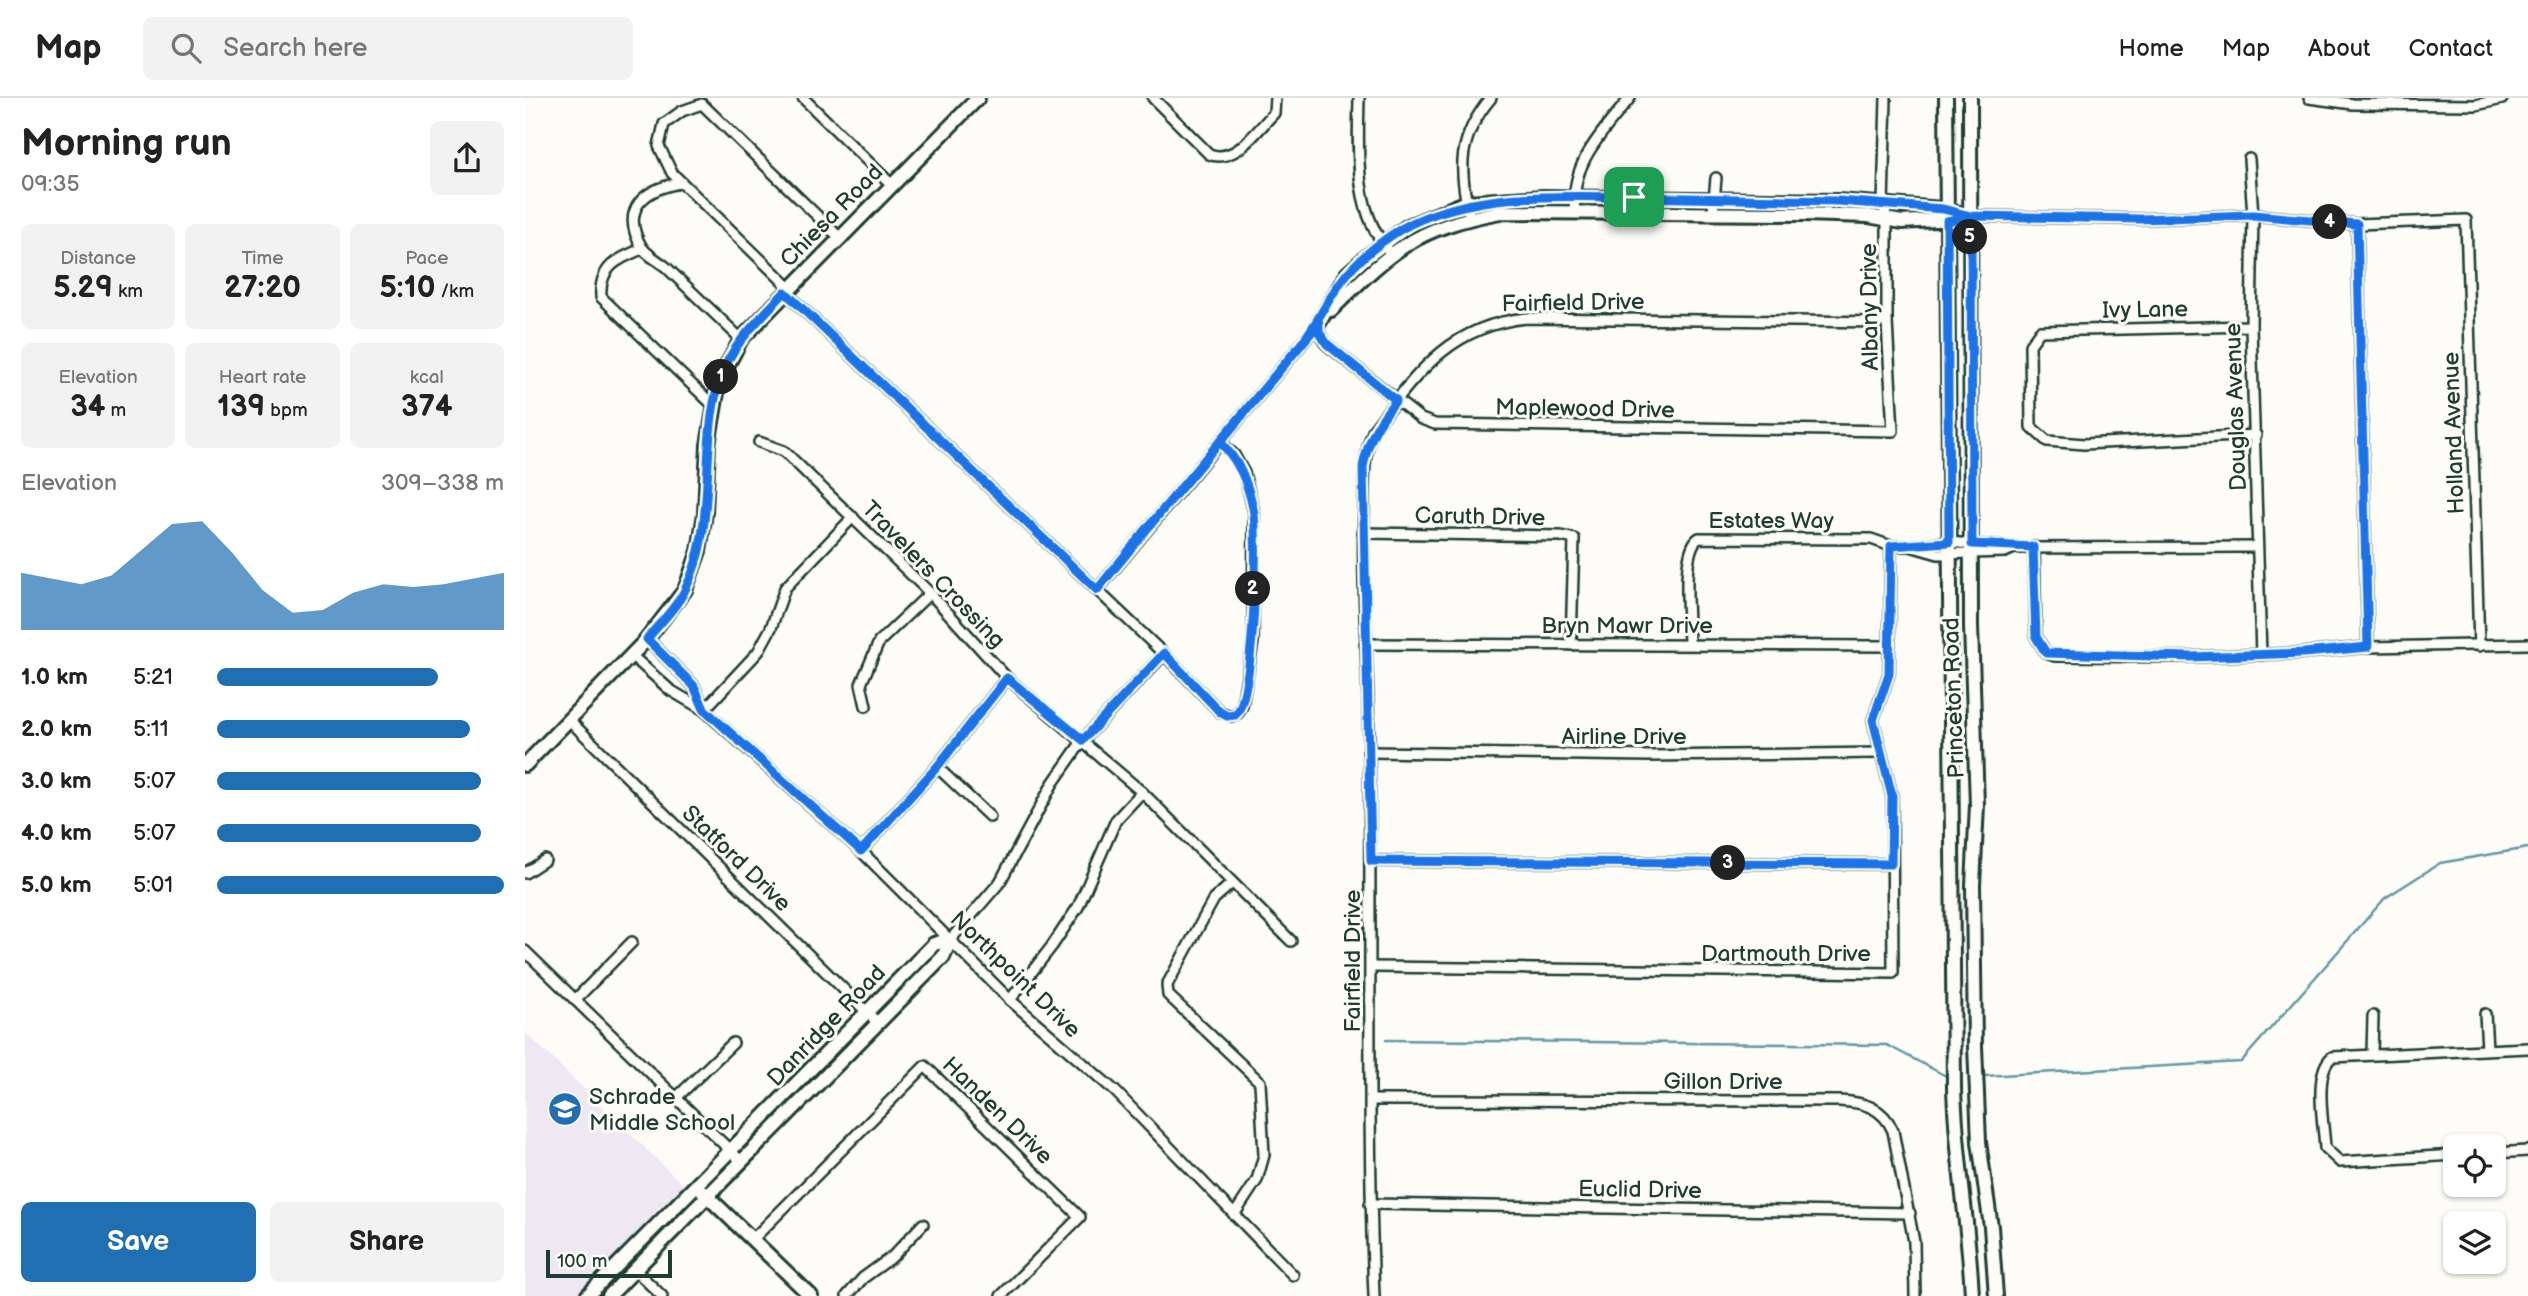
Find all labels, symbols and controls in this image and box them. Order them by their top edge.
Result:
search box [143,17,633,80]
text: Map [35,28,101,68]
icon: search [167,29,205,67]
text: Search here [223,33,367,64]
text: Home [2119,34,2184,63]
text: Map [2222,34,2270,63]
text: About [2308,34,2370,63]
text: Contact [2408,34,2493,63]
text: Morning run [21,121,232,166]
button: share [430,121,504,195]
street label: Chiesa Road [774,158,889,273]
pin [1604,167,1664,227]
text: 09:35 [21,170,80,198]
icon: arrive [1615,178,1653,216]
pin: 4 [2312,204,2347,240]
text: 4 [2324,210,2335,233]
pin: 5 [1953,220,1987,254]
text: 5 [1964,225,1975,248]
street label: Albany Drive [1855,243,1885,371]
text: Distance [60,247,136,270]
text: Time [241,247,284,270]
text: Pace [405,247,448,270]
text: 5.29 [53,270,113,306]
text: 27:20 [224,270,301,306]
text: 5:10 [380,270,435,306]
text: km [113,280,143,303]
text: /km [435,280,474,303]
street label: Fairfield Drive [1501,288,1645,318]
street label: Ivy Lane [2102,295,2188,325]
street label: Douglas Avenue [2219,322,2253,491]
street label: Holland Avenue [2437,351,2471,515]
pin: 1 [703,360,739,394]
text: 1 [717,365,725,388]
text: Elevation [59,366,138,389]
text: Heart rate [219,366,306,389]
text: kcal [410,366,444,389]
text: 34 [70,389,105,425]
text: 139 [217,389,265,425]
text: 374 [401,389,453,425]
street label: Maplewood Drive [1495,393,1675,425]
text: m [105,399,126,422]
text: bpm [265,399,308,422]
text: Elevation [21,469,117,497]
text: 309–338 m [381,469,504,497]
street label: Travelers Crossing [856,495,1011,654]
street label: Caruth Drive [1414,502,1545,532]
street label: Estates Way [1708,507,1834,535]
pin: 2 [1235,572,1271,606]
text: 2 [1247,577,1258,600]
street label: Bryn Mawr Drive [1541,612,1713,640]
street label: Princeton Road [1937,617,1971,779]
text: 1.0 km [21,663,88,691]
text: 5:21 [133,663,173,691]
text: 2.0 km [21,715,92,743]
text: 5:11 [133,715,169,743]
street label: Airline Drive [1561,723,1687,751]
text: 3.0 km [21,767,92,795]
text: 5:07 [133,767,176,795]
street label: Statford Drive [676,800,797,918]
text: 4.0 km [21,819,92,847]
text: 5:07 [133,819,176,847]
pin: 3 [1711,846,1745,880]
text: 3 [1722,851,1733,874]
text: 5.0 km [21,871,92,899]
text: 5:01 [133,871,173,899]
street label: Fairfield Drive [1339,890,1367,1032]
street label: Northpoint Drive [944,905,1086,1044]
street label: Dartmouth Drive [1701,940,1871,968]
street label: Danridge Road [762,959,892,1092]
street label: Handen Drive [936,1051,1058,1170]
street label: Gillon Drive [1663,1068,1783,1096]
place label: Schrade Middle School [589,1083,735,1137]
school or university icon: Schrade Middle School [546,1090,584,1128]
map controls [2443,1134,2506,1274]
button: locate [2443,1134,2506,1197]
street label: Euclid Drive [1578,1175,1702,1205]
button: Save [21,1202,256,1282]
button: Share [270,1202,504,1282]
button: layers [2443,1211,2506,1274]
scale bar [546,1247,672,1279]
text: 100 m [557,1250,608,1273]

